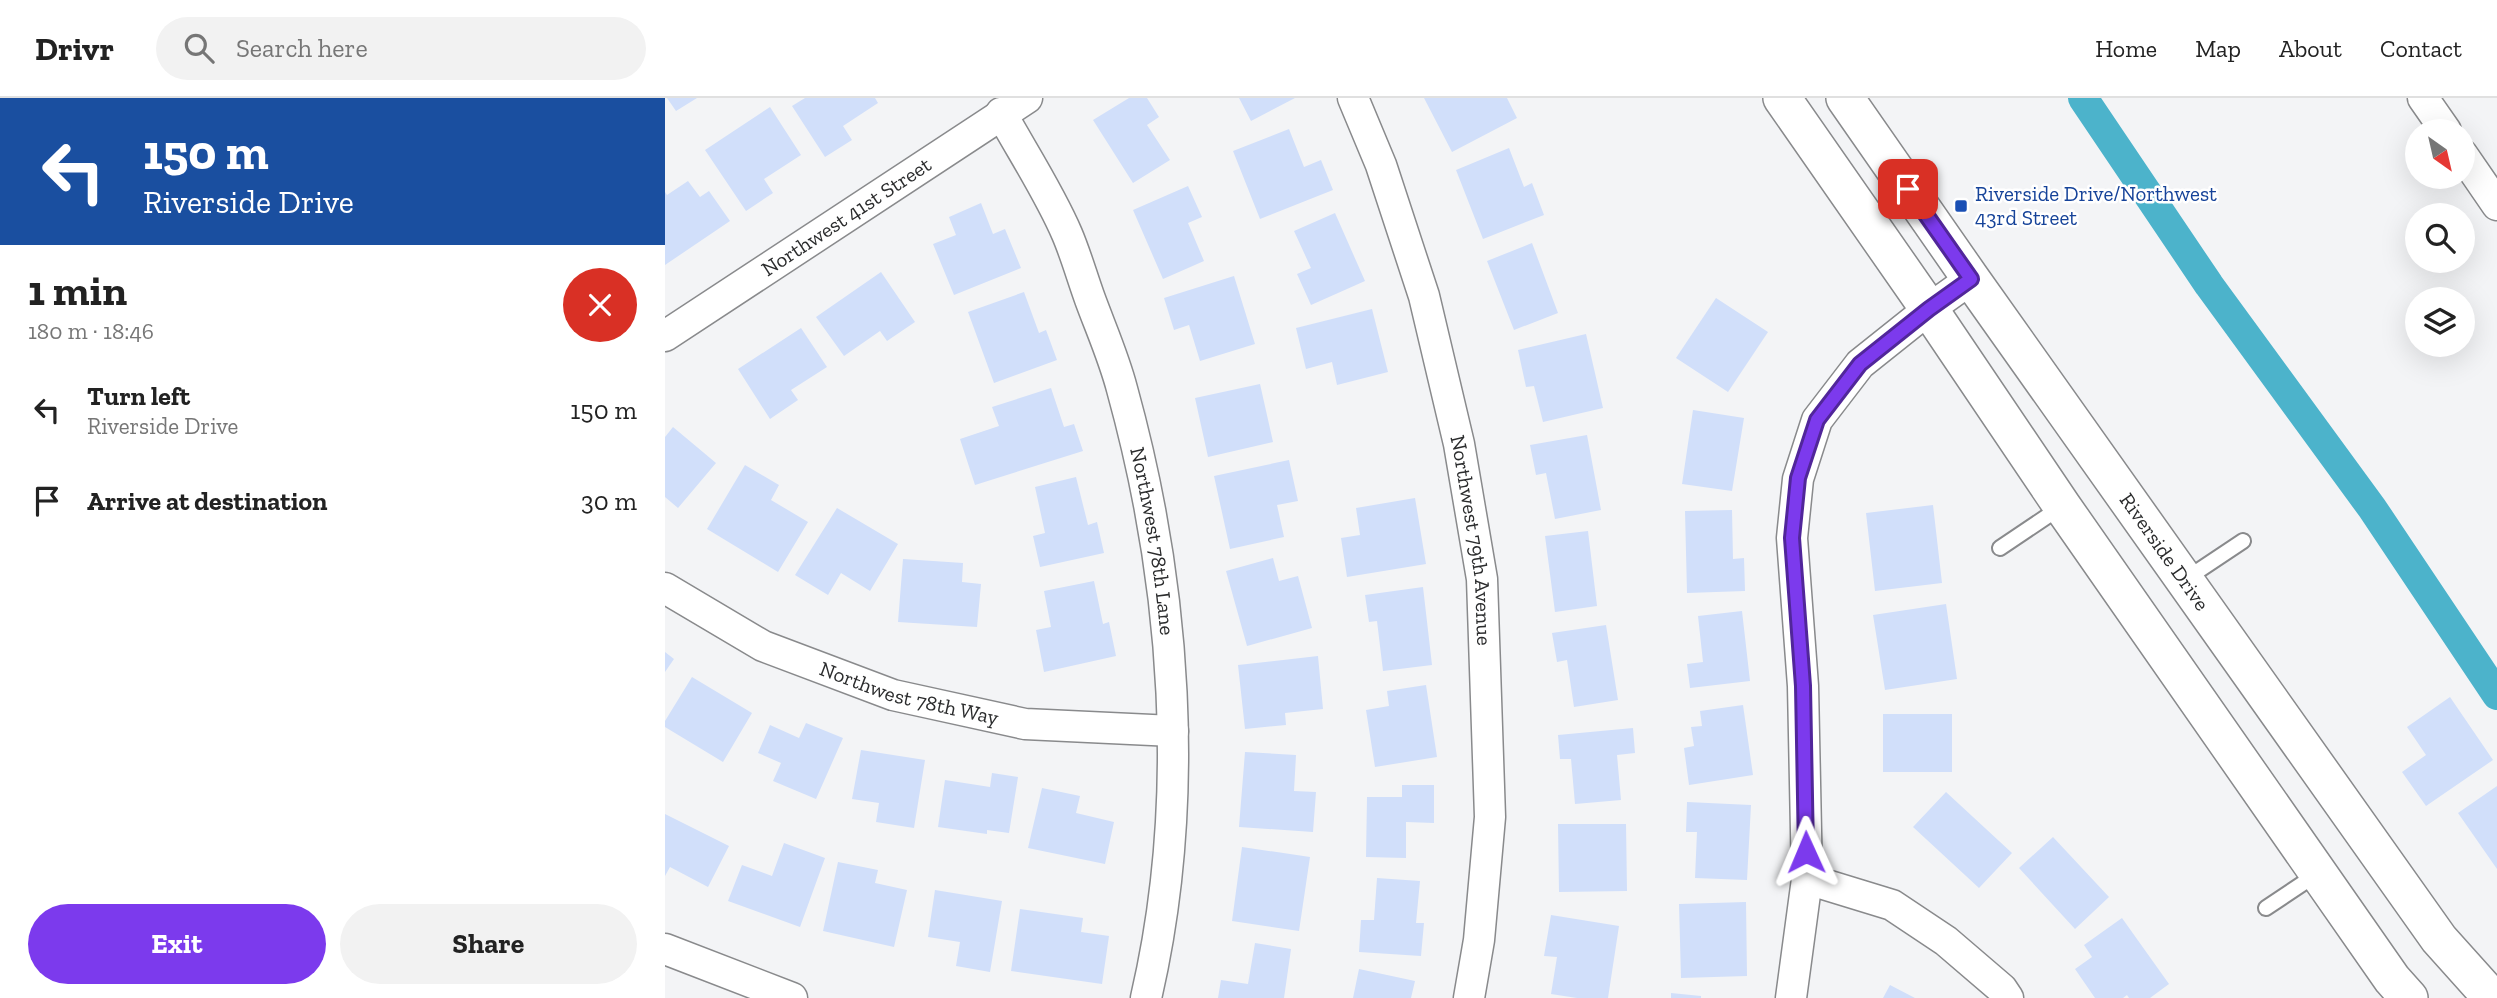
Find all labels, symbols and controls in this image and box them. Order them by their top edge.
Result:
search box [156,17,646,80]
text: Drivr [35,29,114,68]
icon: search [180,29,218,67]
text: Search here [236,32,368,64]
text: Home [2095,34,2157,63]
text: Map [2195,34,2241,63]
text: About [2279,34,2342,63]
text: Contact [2380,34,2462,63]
north arrow [2405,119,2475,189]
map controls [2405,119,2475,357]
text: 150 m [143,123,269,182]
icon: left [28,126,119,217]
street label: Northwest 41st Street [756,151,936,281]
pin [1878,159,1938,219]
icon: arrive [1889,170,1927,208]
place label: Riverside Drive/Northwest 43rd Street [1975,181,2217,230]
text: Riverside Drive [143,183,354,221]
marker: Riverside Drive/Northwest 43rd Street [1953,198,1969,214]
button: search [2405,203,2475,273]
text: 1 min [28,265,127,316]
button: close [563,268,637,342]
button: layers [2405,287,2475,357]
text: 180 m · 18:46 [28,317,154,345]
text: Turn left [87,380,190,412]
icon: left [28,391,66,429]
text: 150 m [570,394,637,426]
text: Riverside Drive [87,412,238,440]
street label: Northwest 79th Avenue [1445,432,1497,646]
street label: Northwest 78th Lane [1125,445,1180,636]
icon: arrive [28,482,66,520]
text: Arrive at destination [87,485,327,517]
text: 30 m [581,485,637,517]
street label: Riverside Drive [2115,488,2215,615]
street label: Northwest 78th Way [816,656,1001,730]
position arrow [1769,815,1843,889]
button: Exit [28,904,326,984]
button: Share [340,904,637,984]

